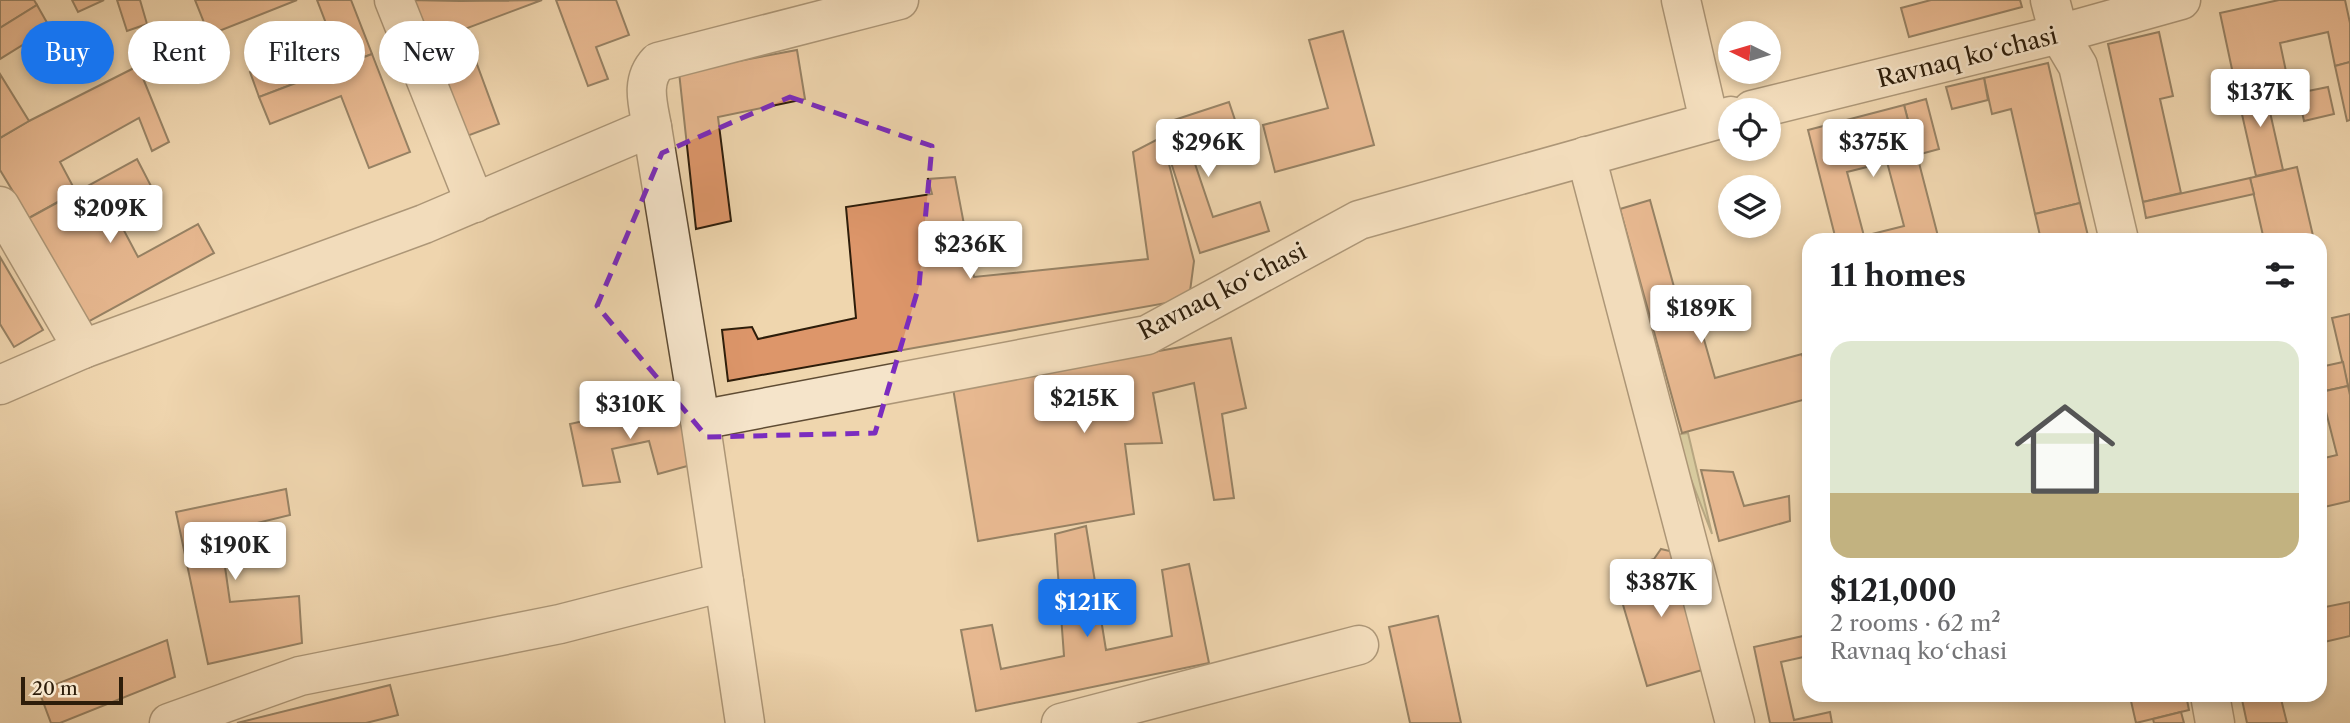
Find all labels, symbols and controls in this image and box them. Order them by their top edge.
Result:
chip: Buy [21,21,114,84]
chip: Rent [128,21,230,84]
chip: Filters [244,21,365,84]
chip: New [379,21,479,84]
north arrow [1718,21,1782,84]
map controls [1718,21,1781,238]
street label: Ravnaq koʻchasi [1874,21,2060,93]
pin: $137K [2211,69,2309,129]
text: $137K [2227,78,2293,106]
button: locate [1718,98,1781,161]
pin: $296K [1159,120,1257,179]
pin: $375K [1824,120,1922,179]
text: $296K [1172,128,1244,156]
text: $375K [1839,128,1907,156]
button: layers [1718,175,1781,238]
pin: $209K [61,186,159,245]
text: $209K [73,194,147,222]
pin: $236K [921,222,1019,281]
text: $236K [934,230,1006,258]
street label: Ravnaq koʻchasi [1133,236,1311,346]
icon: filters [2261,256,2299,294]
text: 11 homes [1830,257,1966,294]
pin: $189K [1652,286,1750,345]
text: $189K [1666,294,1736,322]
pin: $215K [1035,376,1133,435]
pin: $310K [581,382,679,441]
text: $215K [1050,384,1118,412]
icon: home [2002,386,2128,512]
text: $310K [595,390,665,418]
pin: $190K [186,522,284,582]
text: $190K [200,531,270,559]
pin: $387K [1612,560,1710,619]
text: $387K [1626,568,1696,596]
text: $121,000 [1830,572,1957,609]
pin: $121K [1038,580,1136,639]
text: $121K [1054,588,1120,616]
text: 2 rooms · 62 m² [1830,609,2001,637]
text: Ravnaq koʻchasi [1830,637,2007,665]
scale bar [21,674,122,706]
text: 20 m [32,677,78,700]

